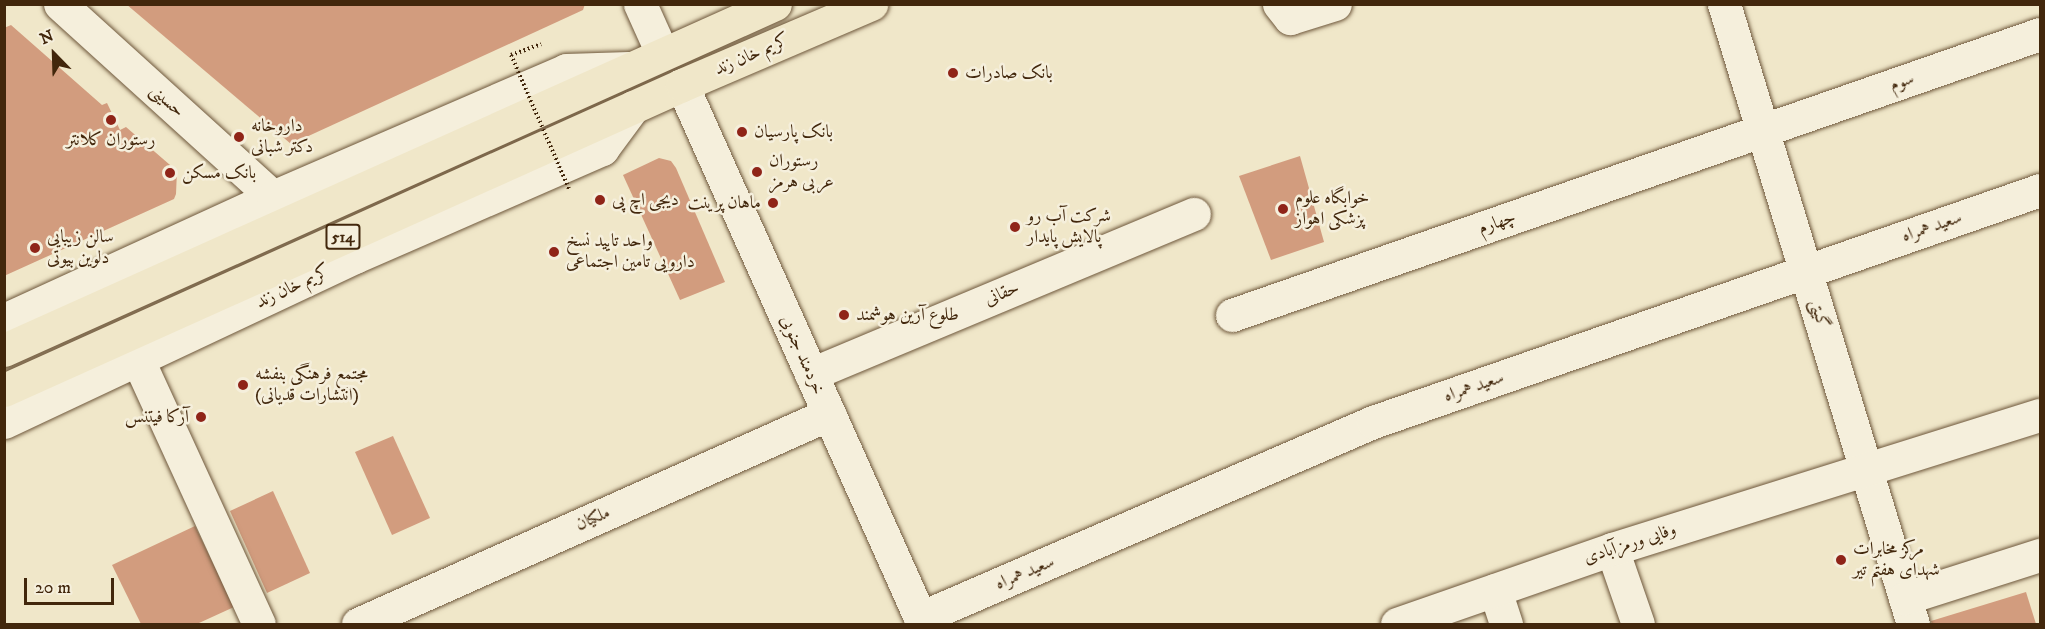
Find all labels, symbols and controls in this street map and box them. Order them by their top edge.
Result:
north arrow [24,24,84,84]
text: N [37,26,57,49]
street label: کریم خان زند [711,30,793,80]
place label: بانک صادرات [965,62,1053,84]
marker: بانک صادرات [946,66,960,80]
street label: سوم [1887,68,1917,96]
street label: حسینی [145,80,189,122]
marker: رستوران کلانتر [104,113,118,127]
place label: داروخانه دکتر شبانی [251,116,313,158]
place label: بانک پارسیان [754,121,833,143]
marker: بانک پارسیان [735,125,749,139]
place label: رستوران کلانتر [66,129,156,151]
marker: داروخانه دکتر شبانی [232,130,246,144]
place label: رستوران عربی هرمز [769,151,834,194]
place label: بانک مسکن [182,162,256,184]
marker: رستوران عربی هرمز [750,165,764,179]
marker: بانک مسکن [163,166,177,180]
place label: خوابگاه علوم پزشکی اهواز [1295,188,1369,230]
place label: دیجی اچ پی [612,189,679,211]
place label: ماهان پرینت [687,192,761,214]
marker: دیجی اچ پی [593,193,607,207]
marker: ماهان پرینت [766,196,780,210]
marker: خوابگاه علوم پزشکی اهواز [1276,202,1290,216]
place label: شرکت آب رو پالایش پایدار [1027,206,1111,248]
street label: چهارم [1475,207,1519,239]
street label: سعید همراه [1899,207,1965,247]
marker: شرکت آب رو پالایش پایدار [1008,220,1022,234]
road number: 514 [325,224,361,250]
place label: سالن زیبایی دلوین بیوتی [47,227,114,270]
place label: واحد تایید نسخ دارویی تامین اجتماعی [566,231,695,274]
marker: سالن زیبایی دلوین بیوتی [28,241,42,255]
marker: واحد تایید نسخ دارویی تامین اجتماعی [547,245,561,259]
street label: کریم خان زند [252,260,334,314]
street label: حقانی [981,277,1023,311]
street label: گیتی [1804,297,1834,331]
place label: طلوع آرین هوشمند [856,304,959,326]
marker: طلوع آرین هوشمند [837,308,851,322]
street label: خردمند جنوبی [775,312,829,398]
place label: مجتمع فرهنگی بنفشه (انتشارات قدیانی) [255,364,368,406]
street label: سعید همراه [1441,367,1507,407]
marker: مجتمع فرهنگی بنفشه (انتشارات قدیانی) [236,378,250,392]
place label: آرکا فیتنس [125,406,189,428]
marker: آرکا فیتنس [194,410,208,424]
street label: ملکیان [572,502,614,536]
street label: وفایی ورمزآبادی [1581,519,1679,569]
place label: مرکز مخابرات شهدای هفتم تیر [1853,539,1940,582]
street label: سعید همراه [992,551,1058,595]
marker: مرکز مخابرات شهدای هفتم تیر [1834,553,1848,567]
scale bar [27,566,117,604]
text: 20 m [35,577,71,599]

